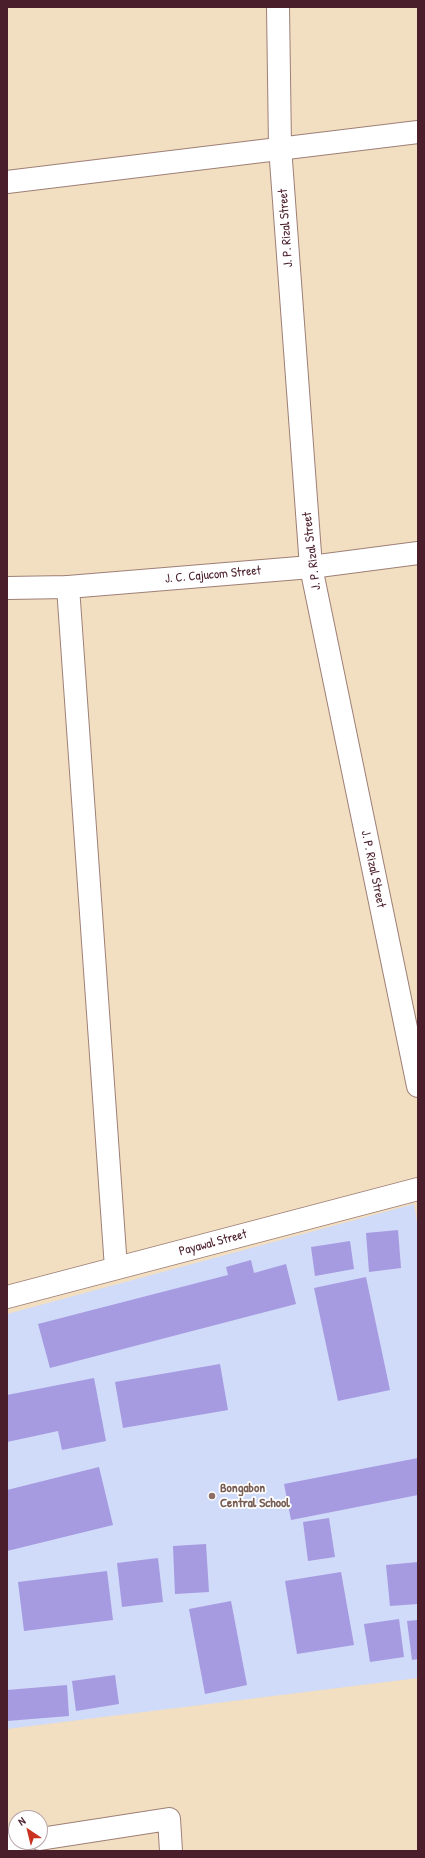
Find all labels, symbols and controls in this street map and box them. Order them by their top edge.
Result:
street label: J. P. Rizal Street [275,188,297,268]
street label: J. P. Rizal Street [299,511,325,591]
street label: J. C. Cajucom Street [164,563,262,587]
street label: J. P. Rizal Street [357,829,389,909]
street label: Payawal Street [177,1226,249,1260]
place label: Bongabon Central School [220,1481,290,1512]
marker: Bongabon Central School [207,1491,217,1501]
north arrow [8,1810,48,1850]
text: N [15,1814,28,1828]

